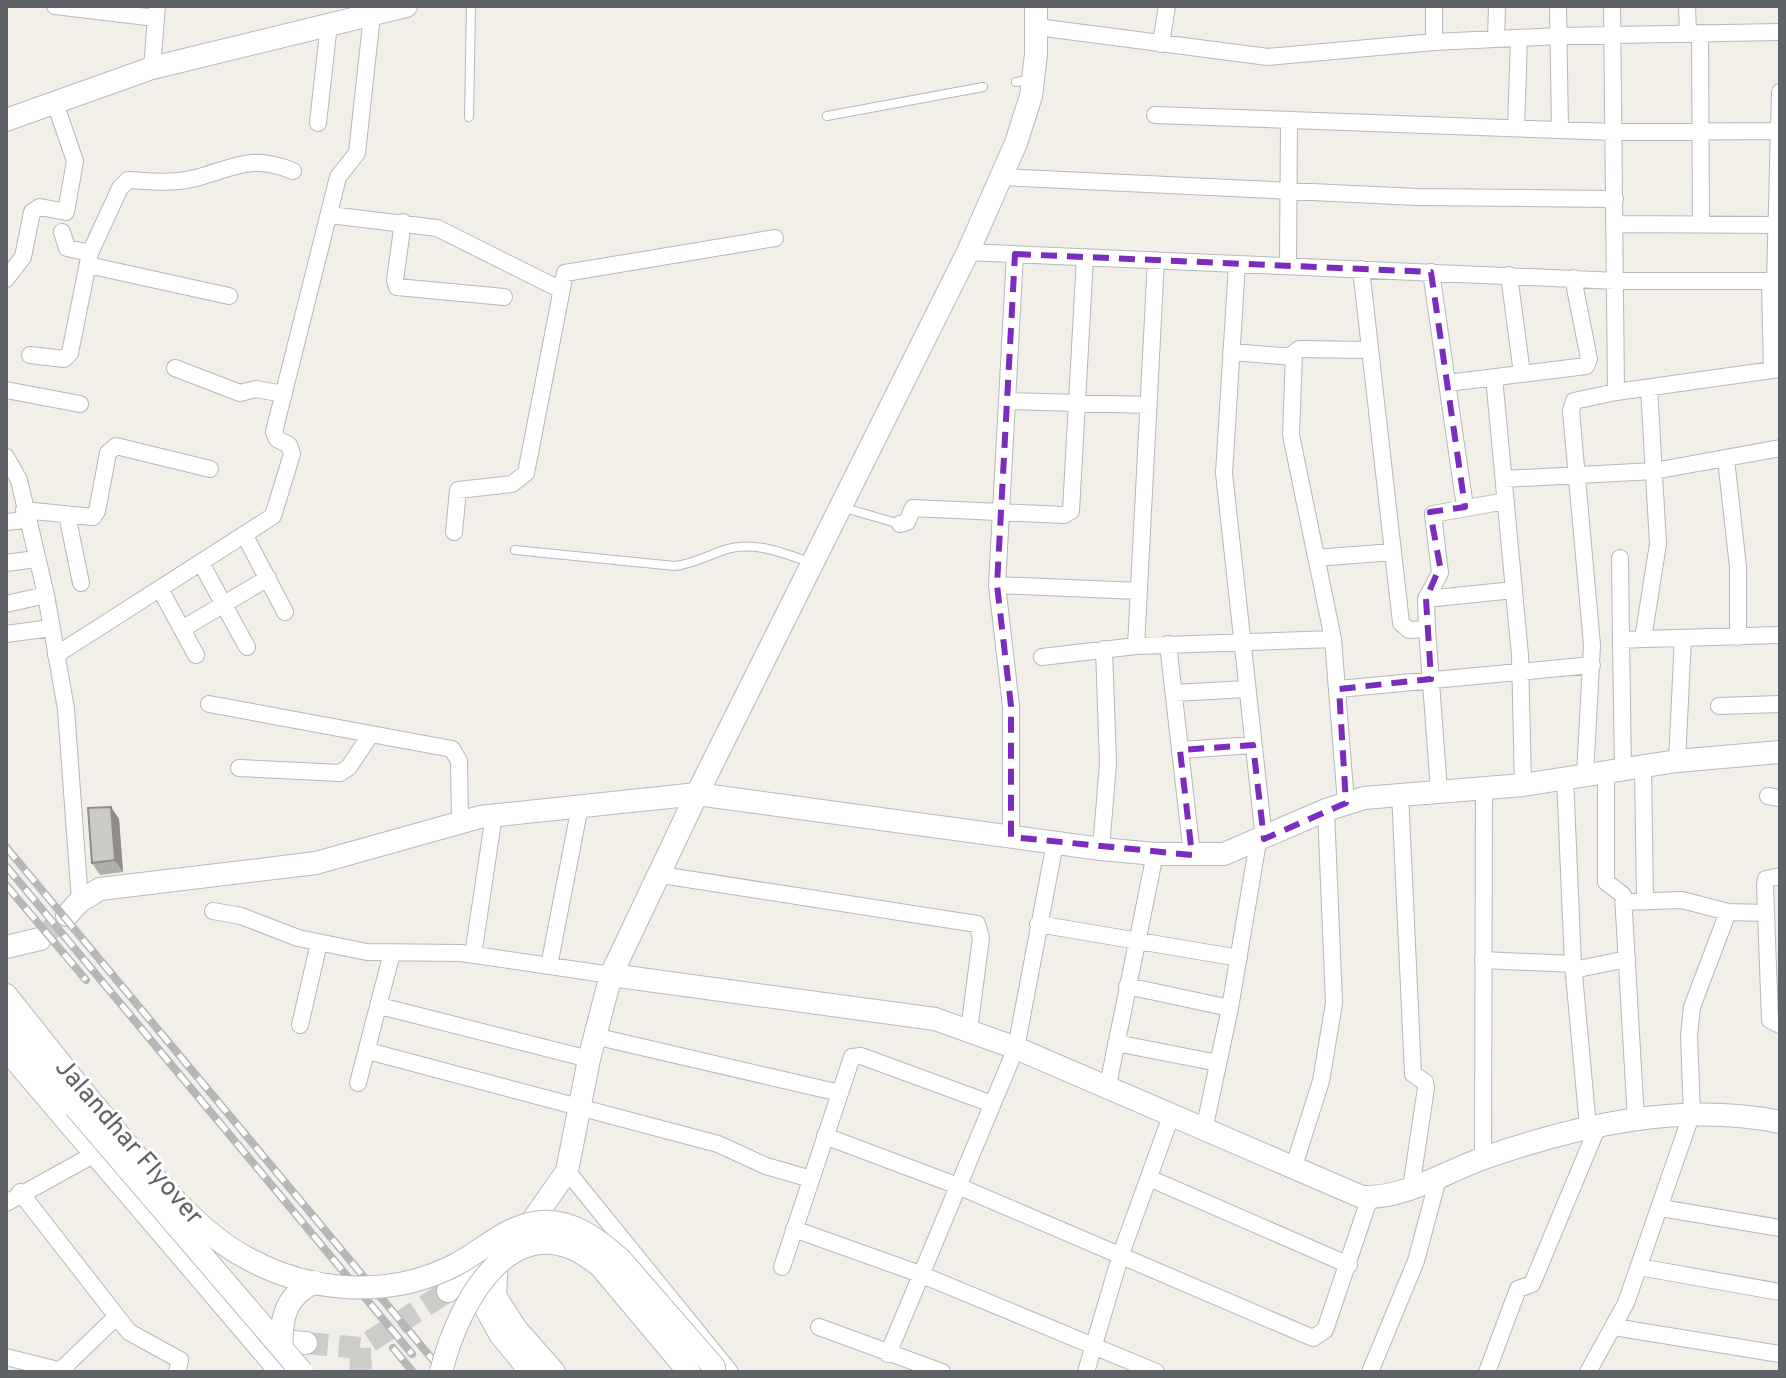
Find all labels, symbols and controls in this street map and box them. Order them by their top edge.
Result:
street label: Jalandhar Flyover [47,1052,210,1233]

